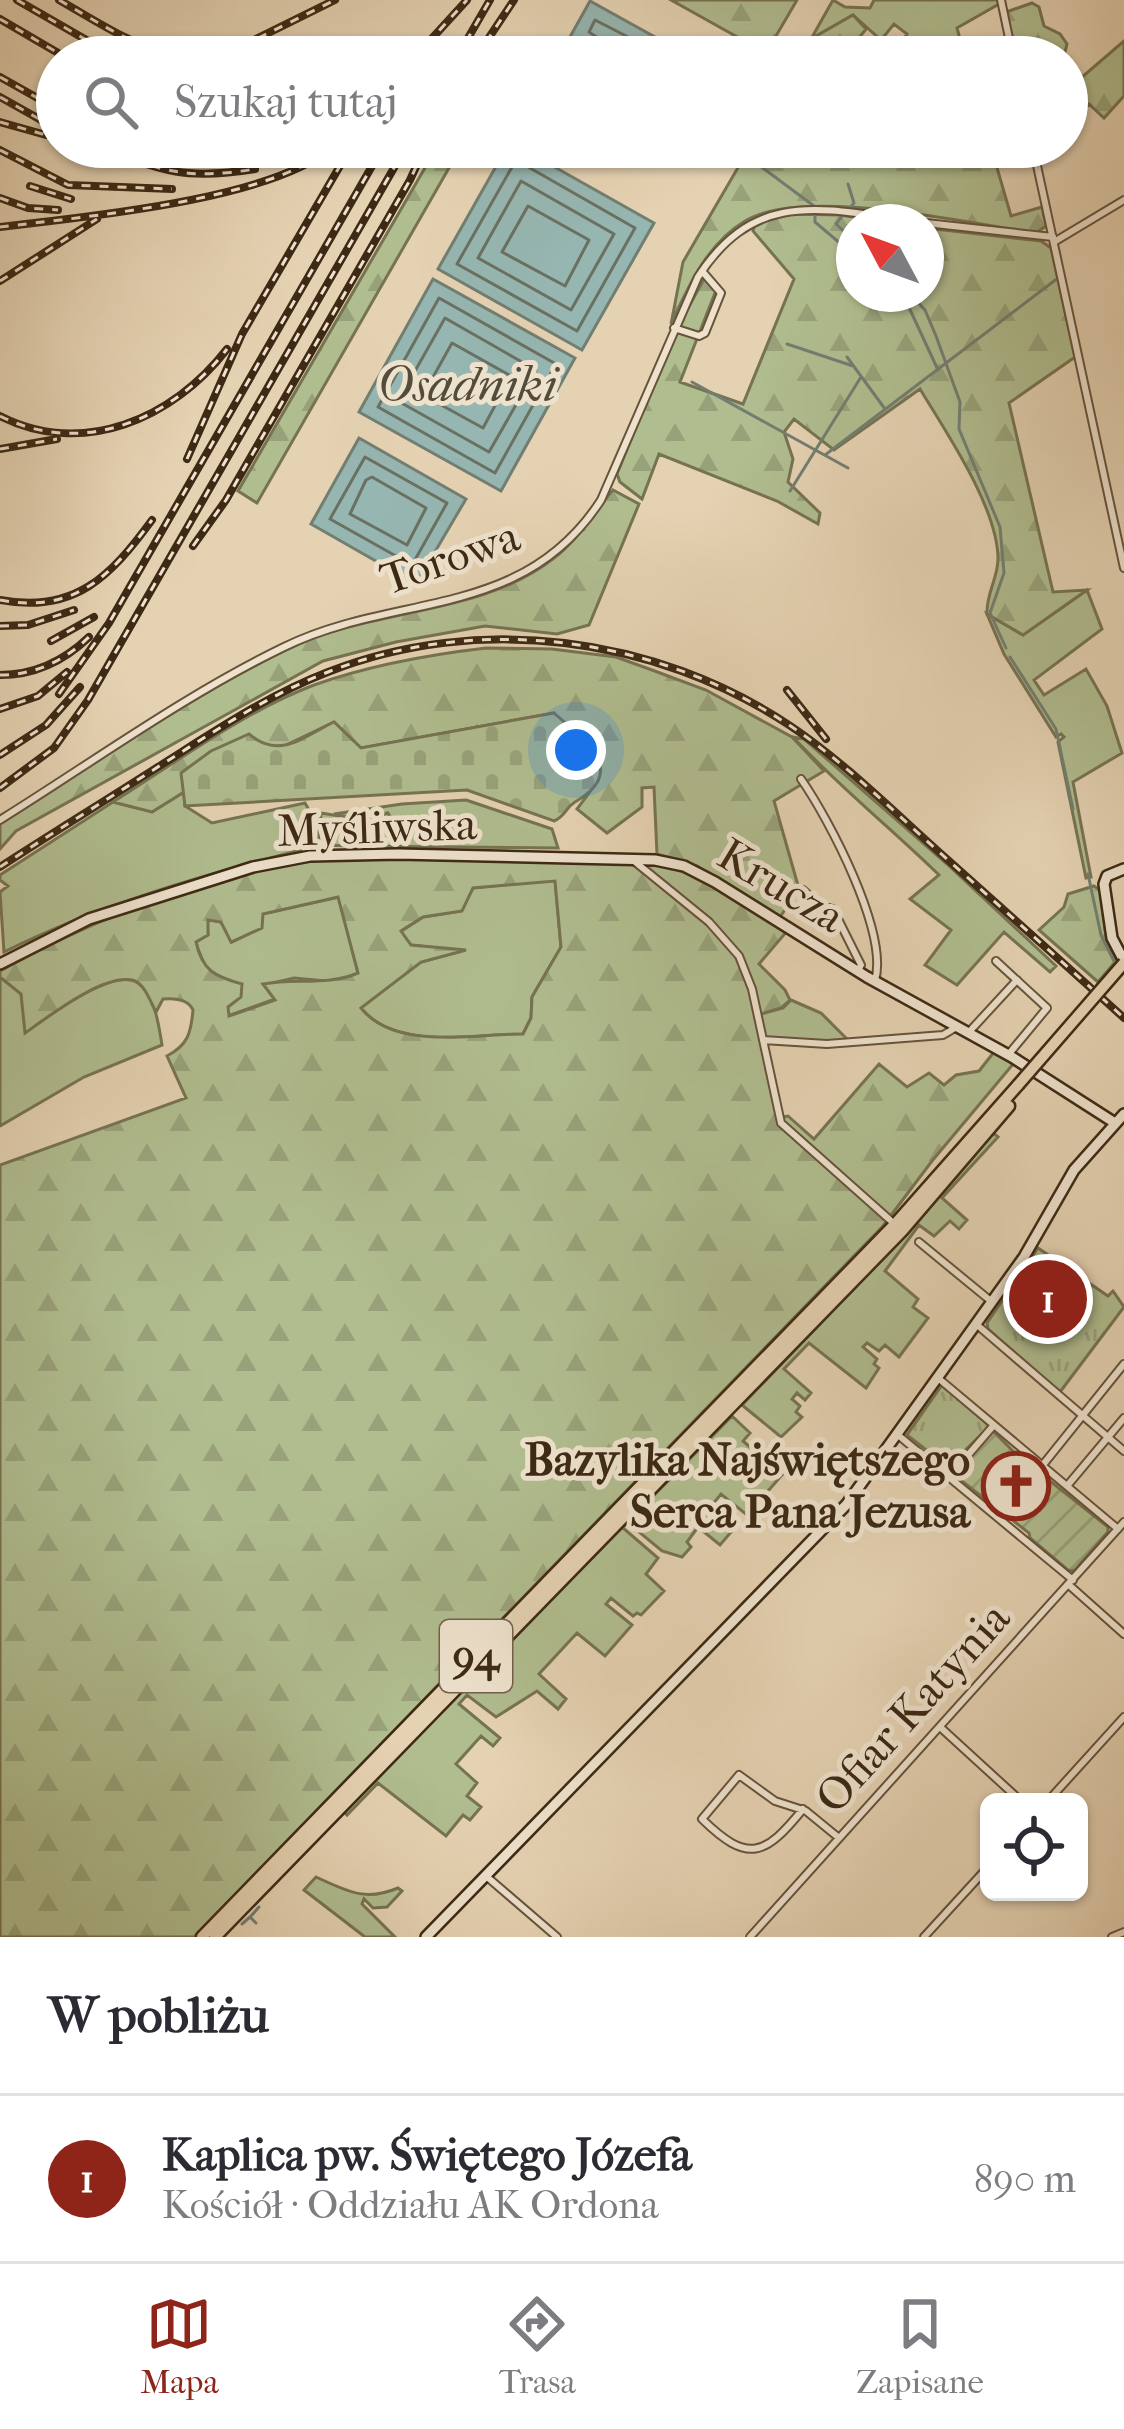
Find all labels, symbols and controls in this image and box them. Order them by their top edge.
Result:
search box [36,36,1088,168]
icon: search [78,69,144,135]
text: Szukaj tutaj [174,76,397,129]
north arrow [836,204,944,312]
water label: Osadniki [377,357,560,413]
street label: Torowa [374,509,527,606]
your location [546,720,606,780]
street label: Myśliwska [276,798,479,858]
street label: Krucza [708,828,855,945]
pin: 1 [1009,1254,1087,1344]
place label: Bazylika Najświętszego Serca Pana Jezusa [525,1434,971,1539]
church icon: Bazylika Najświętszego Serca Pana Jezusa [981,1451,1051,1521]
street label: Ofiar Katynia [805,1591,1022,1824]
road number: 94 [440,1620,512,1692]
map controls [980,1793,1088,1901]
button: locate [980,1793,1088,1901]
text: W pobliżu [48,1985,269,2045]
text: Kaplica pw. Świętego Józefa [162,2129,692,2182]
text: 1 [80,2156,94,2202]
text: 890 m [974,2156,1076,2202]
text: Kościół · Oddziału AK Ordona [162,2182,659,2228]
tab: Mapa [140,2291,219,2402]
tab: Trasa [499,2291,576,2402]
tab: Zapisane [856,2291,984,2402]

